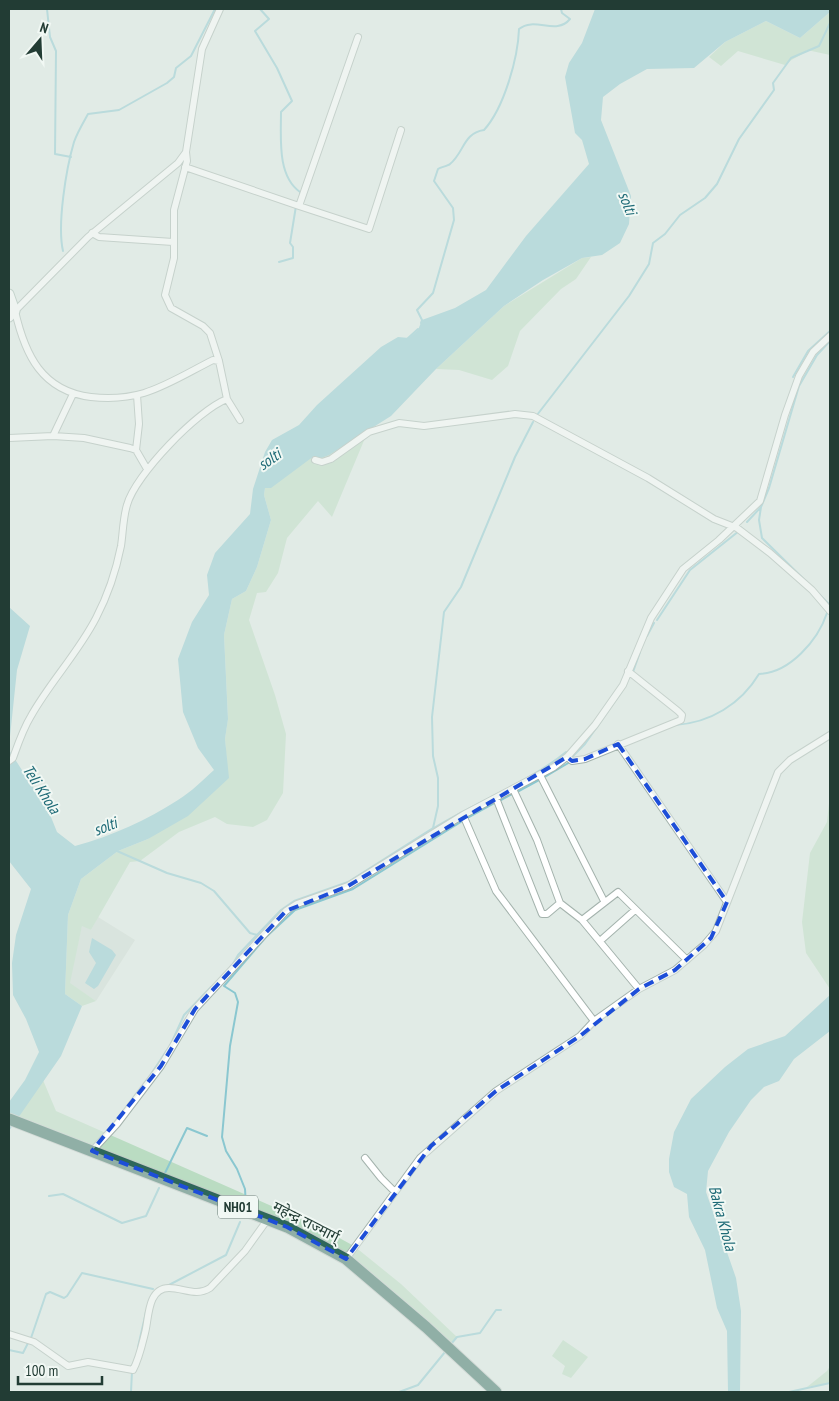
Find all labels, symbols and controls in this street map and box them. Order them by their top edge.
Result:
north arrow [15,15,65,65]
text: N [38,18,51,37]
water label: solti [614,188,643,220]
water label: solti [253,442,287,474]
water label: Teli Khola [19,761,66,819]
water label: solti [90,811,122,840]
water label: Bakra Khola [705,1183,742,1254]
road number: NH01 [218,1196,258,1218]
street label: महेन्द्र राज्मार्ग् [269,1197,345,1248]
scale bar [18,1354,101,1386]
text: 100 m [25,1361,58,1380]

